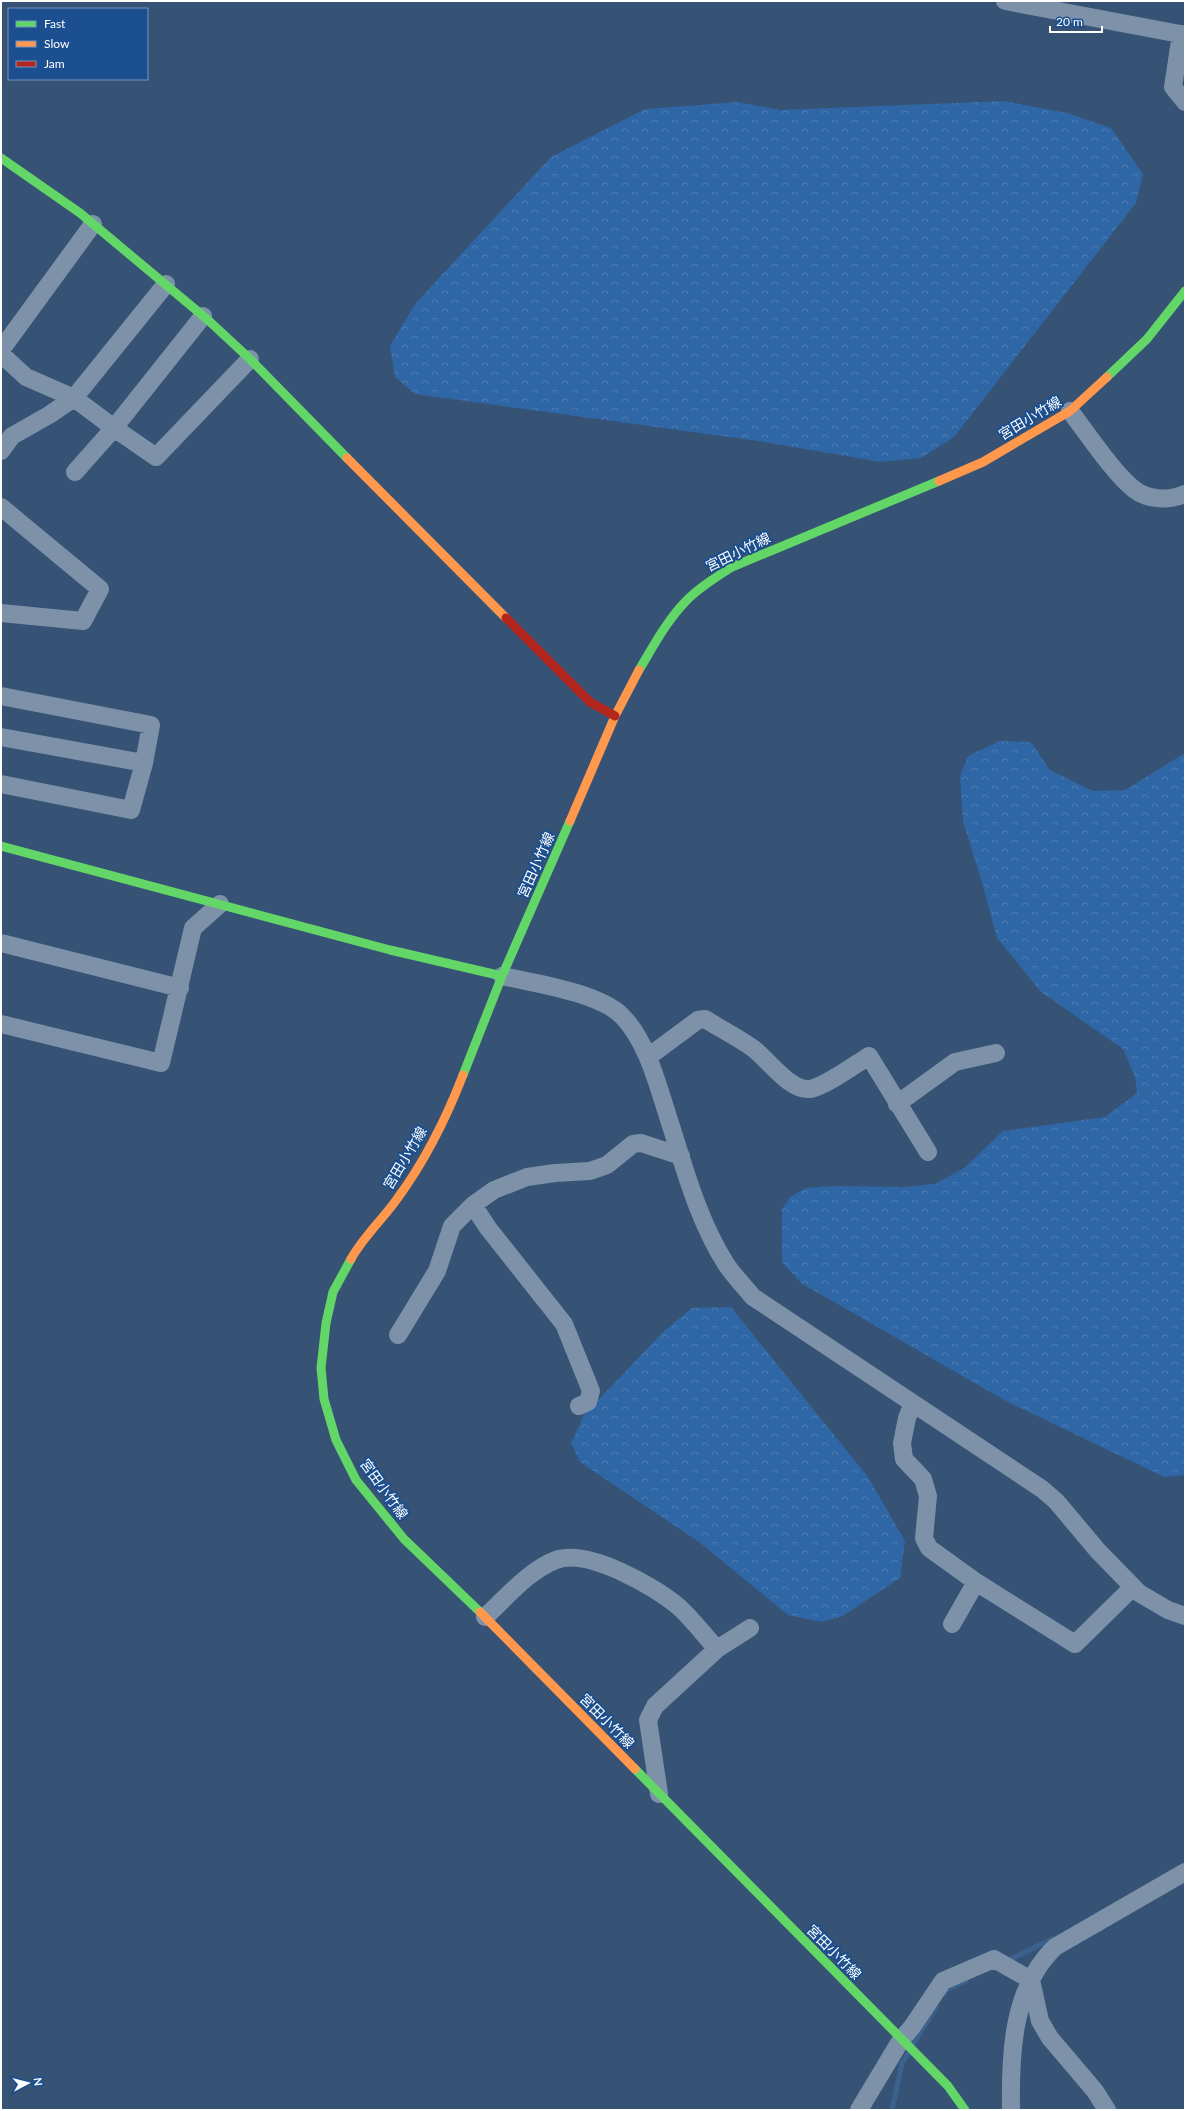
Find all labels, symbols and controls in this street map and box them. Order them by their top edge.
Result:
legend [8,8,148,80]
scale bar [1050,8,1102,34]
text: 20 m [1056,14,1083,29]
text: Fast [44,16,66,31]
text: Slow [44,36,70,51]
text: Jam [44,56,65,71]
street label: 宮田小竹線 [995,392,1064,443]
street label: 宮田小竹線 [703,529,773,575]
street label: 宮田小竹線 [514,829,558,900]
street label: 宮田小竹線 [379,1123,430,1192]
street label: 宮田小竹線 [357,1455,412,1522]
street label: 宮田小竹線 [577,1690,638,1751]
street label: 宮田小竹線 [804,1921,865,1982]
north arrow [8,2063,48,2103]
text: N [31,2077,45,2087]

